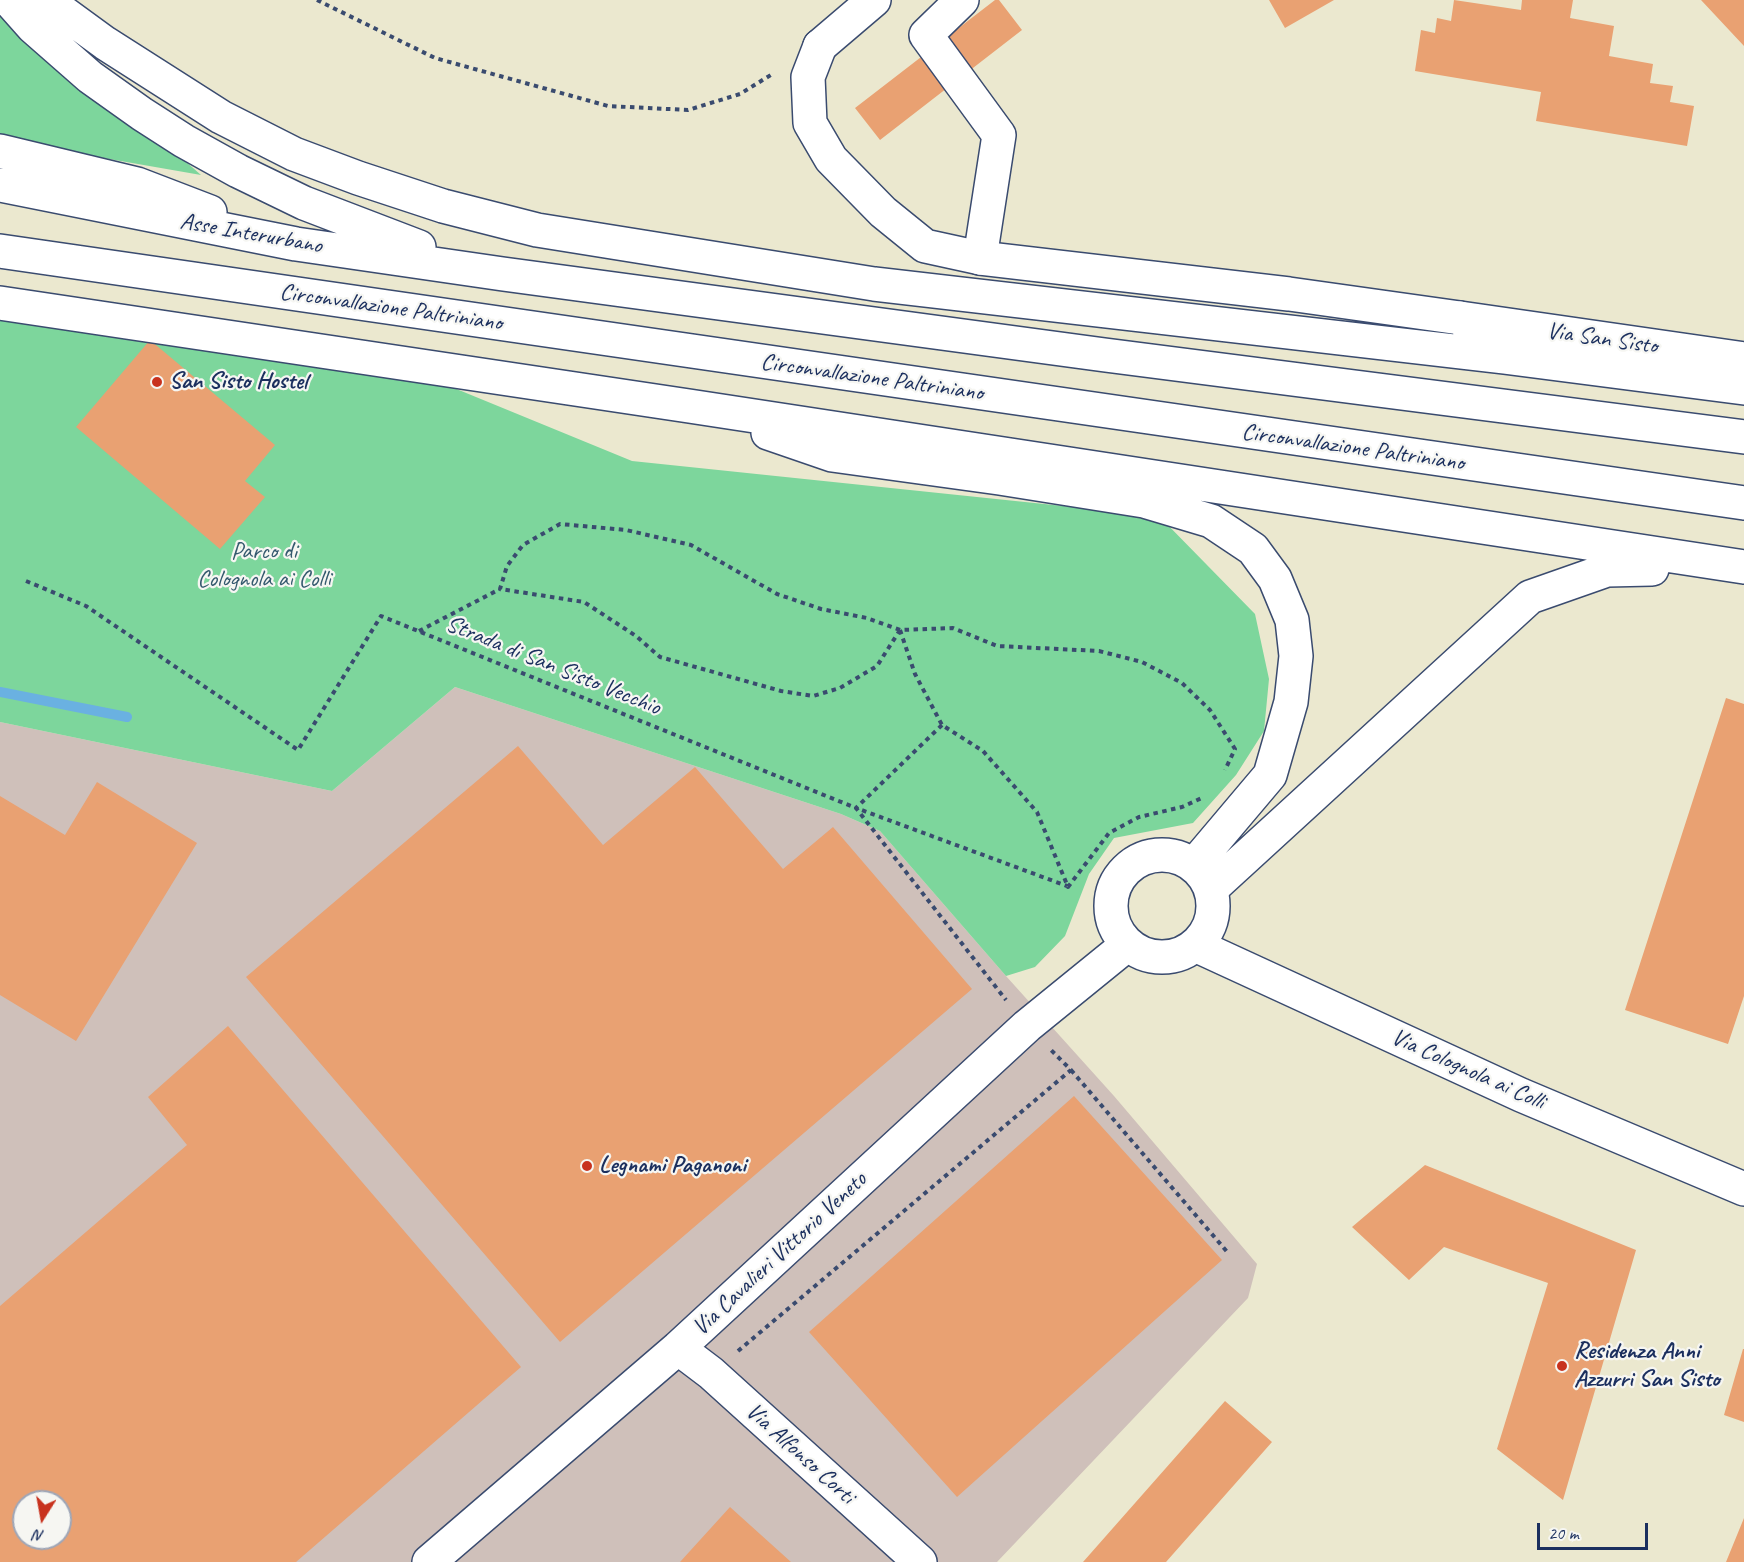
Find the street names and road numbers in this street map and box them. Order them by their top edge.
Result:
street label: Asse Interurbano [178,207,324,261]
street label: Circonvallazione Paltriniano [278,278,504,338]
street label: Via San Sisto [1545,317,1659,361]
street label: Circonvallazione Paltriniano [759,348,985,408]
street label: Circonvallazione Paltriniano [1240,418,1466,478]
street label: Strada di San Sisto Vecchio [441,610,665,722]
street label: Via Colognola ai Colli [1387,1023,1549,1117]
street label: Via Cavalieri Vittorio Veneto [687,1166,873,1342]
street label: Via Alfonso Corti [739,1397,861,1511]

